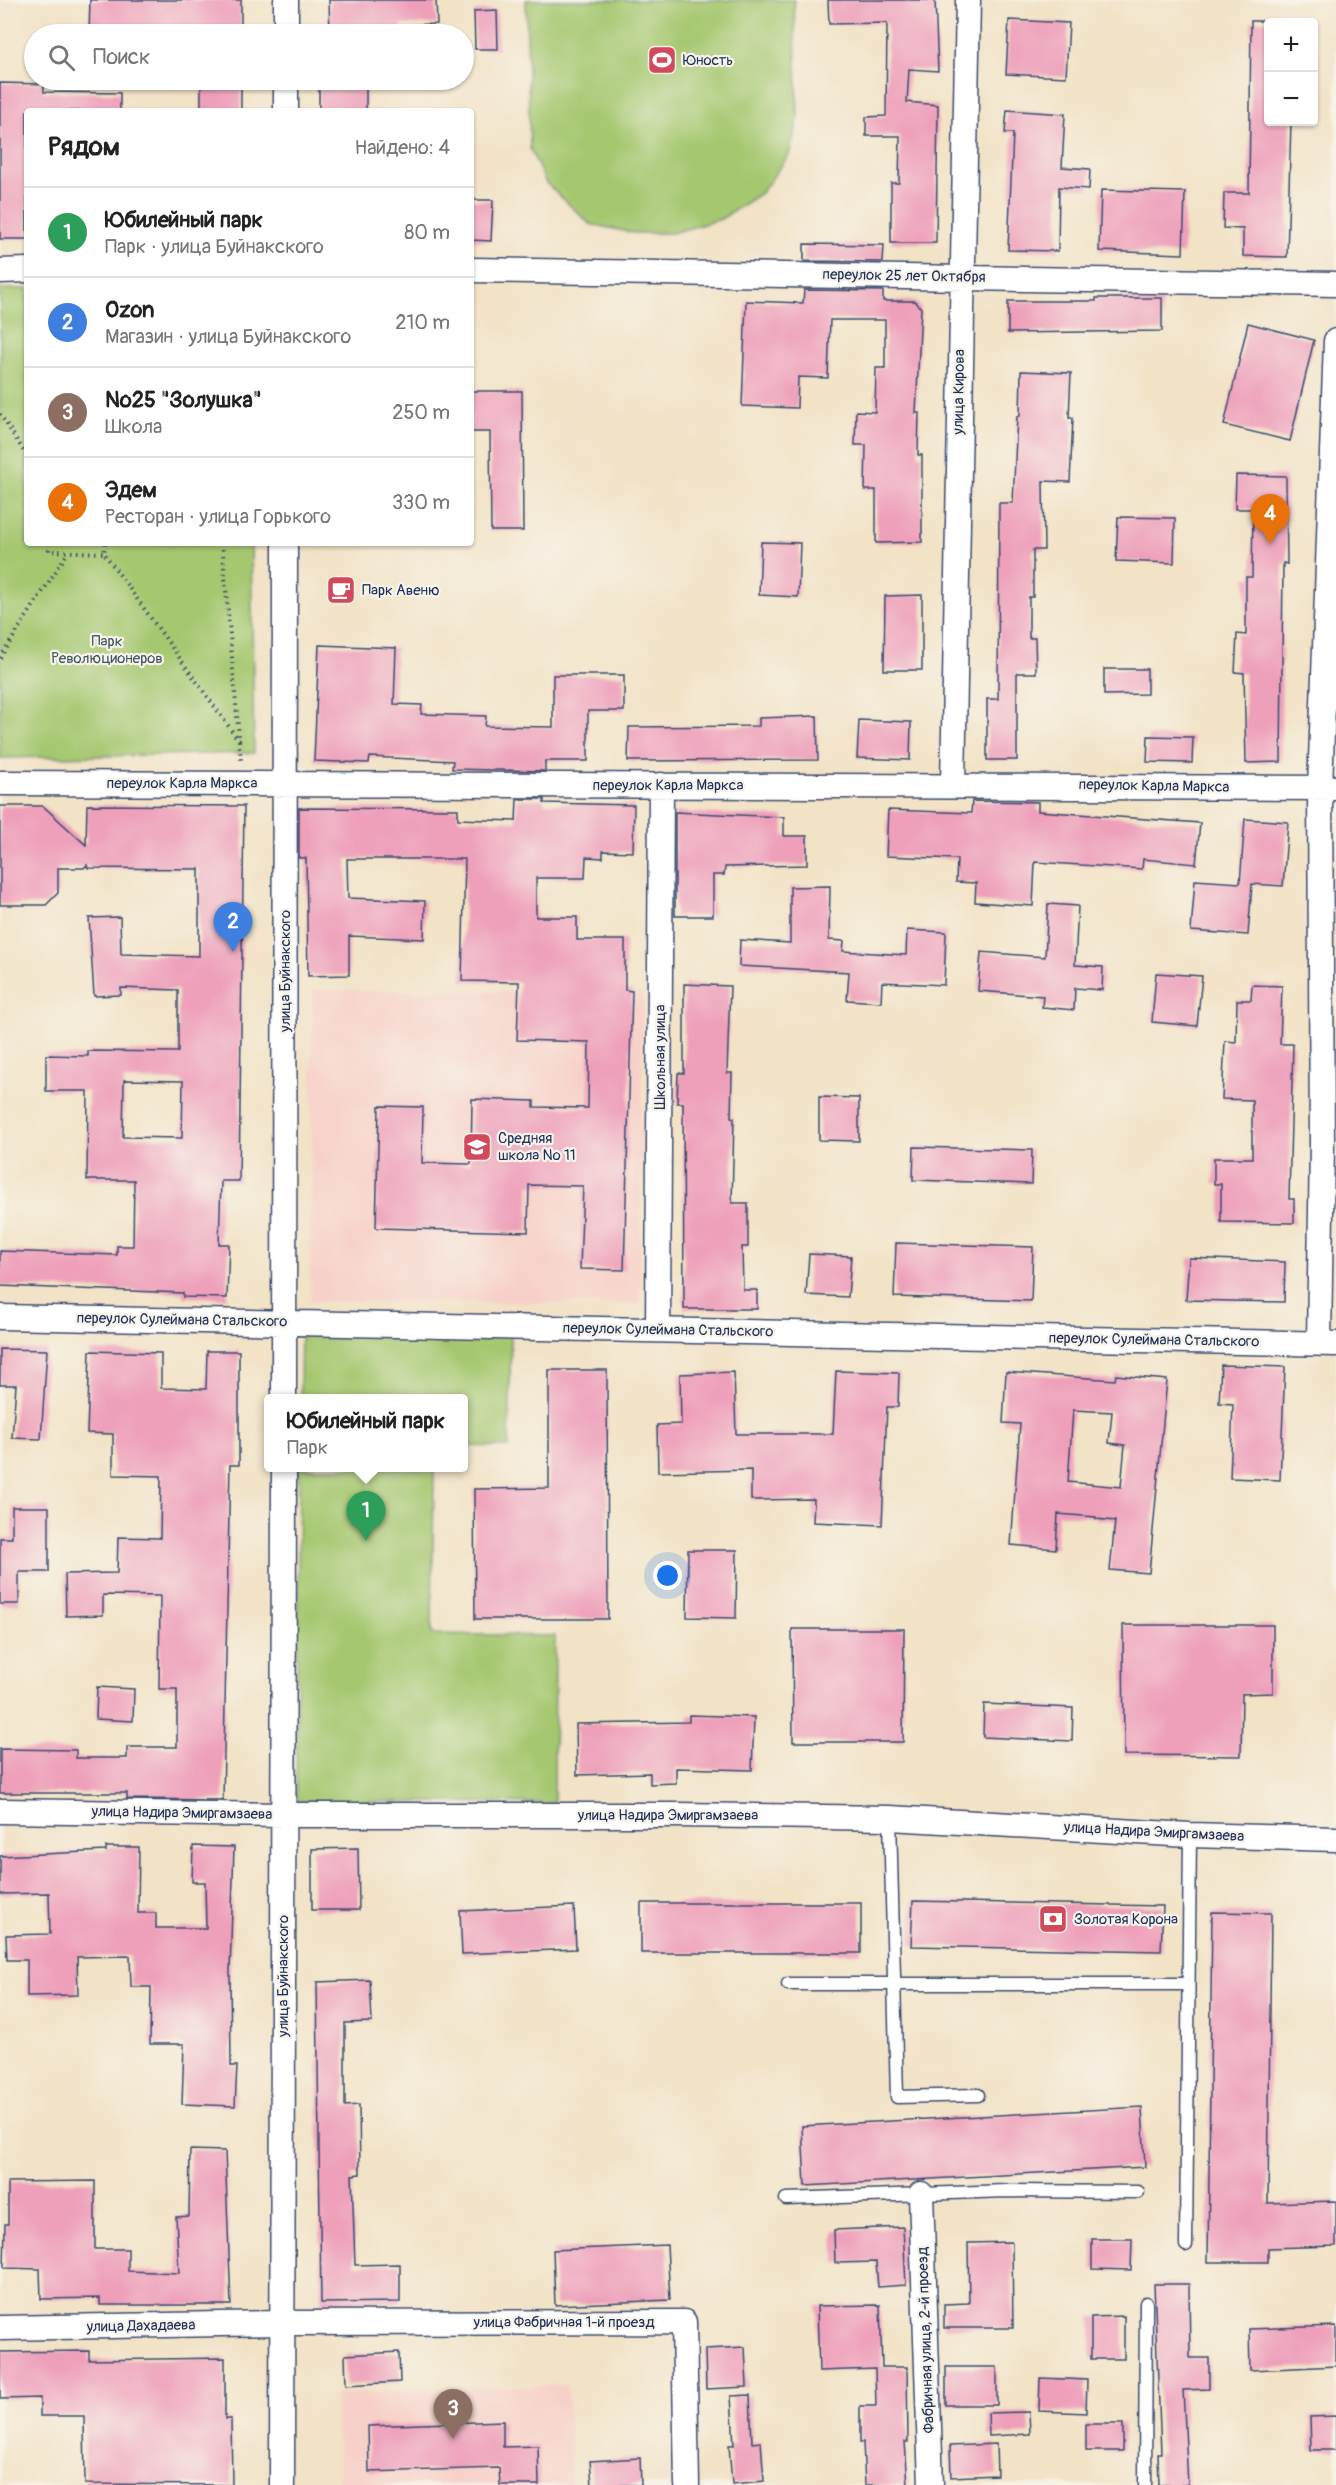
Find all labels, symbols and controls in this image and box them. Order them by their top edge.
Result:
map controls [1264,18,1318,126]
button: + [1264,18,1318,72]
search box [24,24,474,90]
icon: search [45,41,78,74]
text: Поиск [93,43,150,71]
sports icon: Юность [646,44,678,76]
place label: Юность [683,51,733,70]
button: − [1264,72,1318,126]
text: Рядом [48,131,120,163]
text: Найдено: 4 [355,135,450,160]
text: Юбилейный парк [105,206,263,234]
text: 1 [64,220,71,245]
text: 80 m [404,220,450,245]
text: Парк · улица Буйнакского [105,234,324,259]
street label: переулок 25 лет Октября [822,265,986,287]
text: Ozon [105,296,154,324]
text: 2 [62,310,73,335]
text: 210 m [395,310,450,335]
text: Магазин · улица Буйнакского [105,324,351,349]
street label: улица Кирова [949,349,969,436]
text: №25 "Золушка" [105,386,262,414]
text: 3 [62,400,73,425]
text: 250 m [392,400,450,425]
text: Школа [105,414,162,439]
text: Эдем [105,476,157,504]
text: 4 [62,490,73,515]
text: 330 m [392,490,450,515]
pin: 4 [1250,494,1290,544]
text: Ресторан · улица Горького [105,504,331,529]
cafe icon: Парк Авеню [325,574,357,606]
place label: Парк Авеню [362,581,440,600]
park label: Парк Революционеров [51,632,163,668]
street label: переулок Карла Маркса [107,774,257,793]
street label: переулок Карла Маркса [1078,775,1230,797]
street label: переулок Карла Маркса [593,776,743,795]
pin: 2 [214,902,252,952]
street label: улица Буйнакского [276,910,295,1033]
street label: Школьная улица [651,1004,670,1109]
place label: Средняя школа № 11 [498,1129,576,1165]
school or university icon: Средняя школа № 11 [461,1131,493,1163]
street label: переулок Сулеймана Стальского [76,1309,288,1331]
street label: переулок Сулеймана Стальского [562,1319,774,1341]
street label: переулок Сулеймана Стальского [1048,1329,1260,1351]
popup [264,1394,468,1472]
text: Юбилейный парк [287,1407,445,1435]
text: Парк [287,1435,328,1460]
pin: 1 [346,1492,386,1541]
your location [653,1561,682,1590]
street label: улица Надира Эмиргамзаева [91,1802,272,1824]
street label: улица Надира Эмиргамзаева [577,1806,758,1825]
street label: улица Надира Эмиргамзаева [1062,1818,1245,1846]
bank icon: Золотая Корона [1037,1903,1069,1935]
place label: Золотая Корона [1074,1910,1178,1929]
street label: улица Буйнакского [274,1915,293,2038]
street label: Фабричная улица, 2-й проезд [913,2247,939,2433]
street label: улица Фабричная 1-й проезд [473,2313,655,2332]
street label: улица Дахадаева [85,2316,196,2336]
pin: 3 [434,2390,472,2439]

